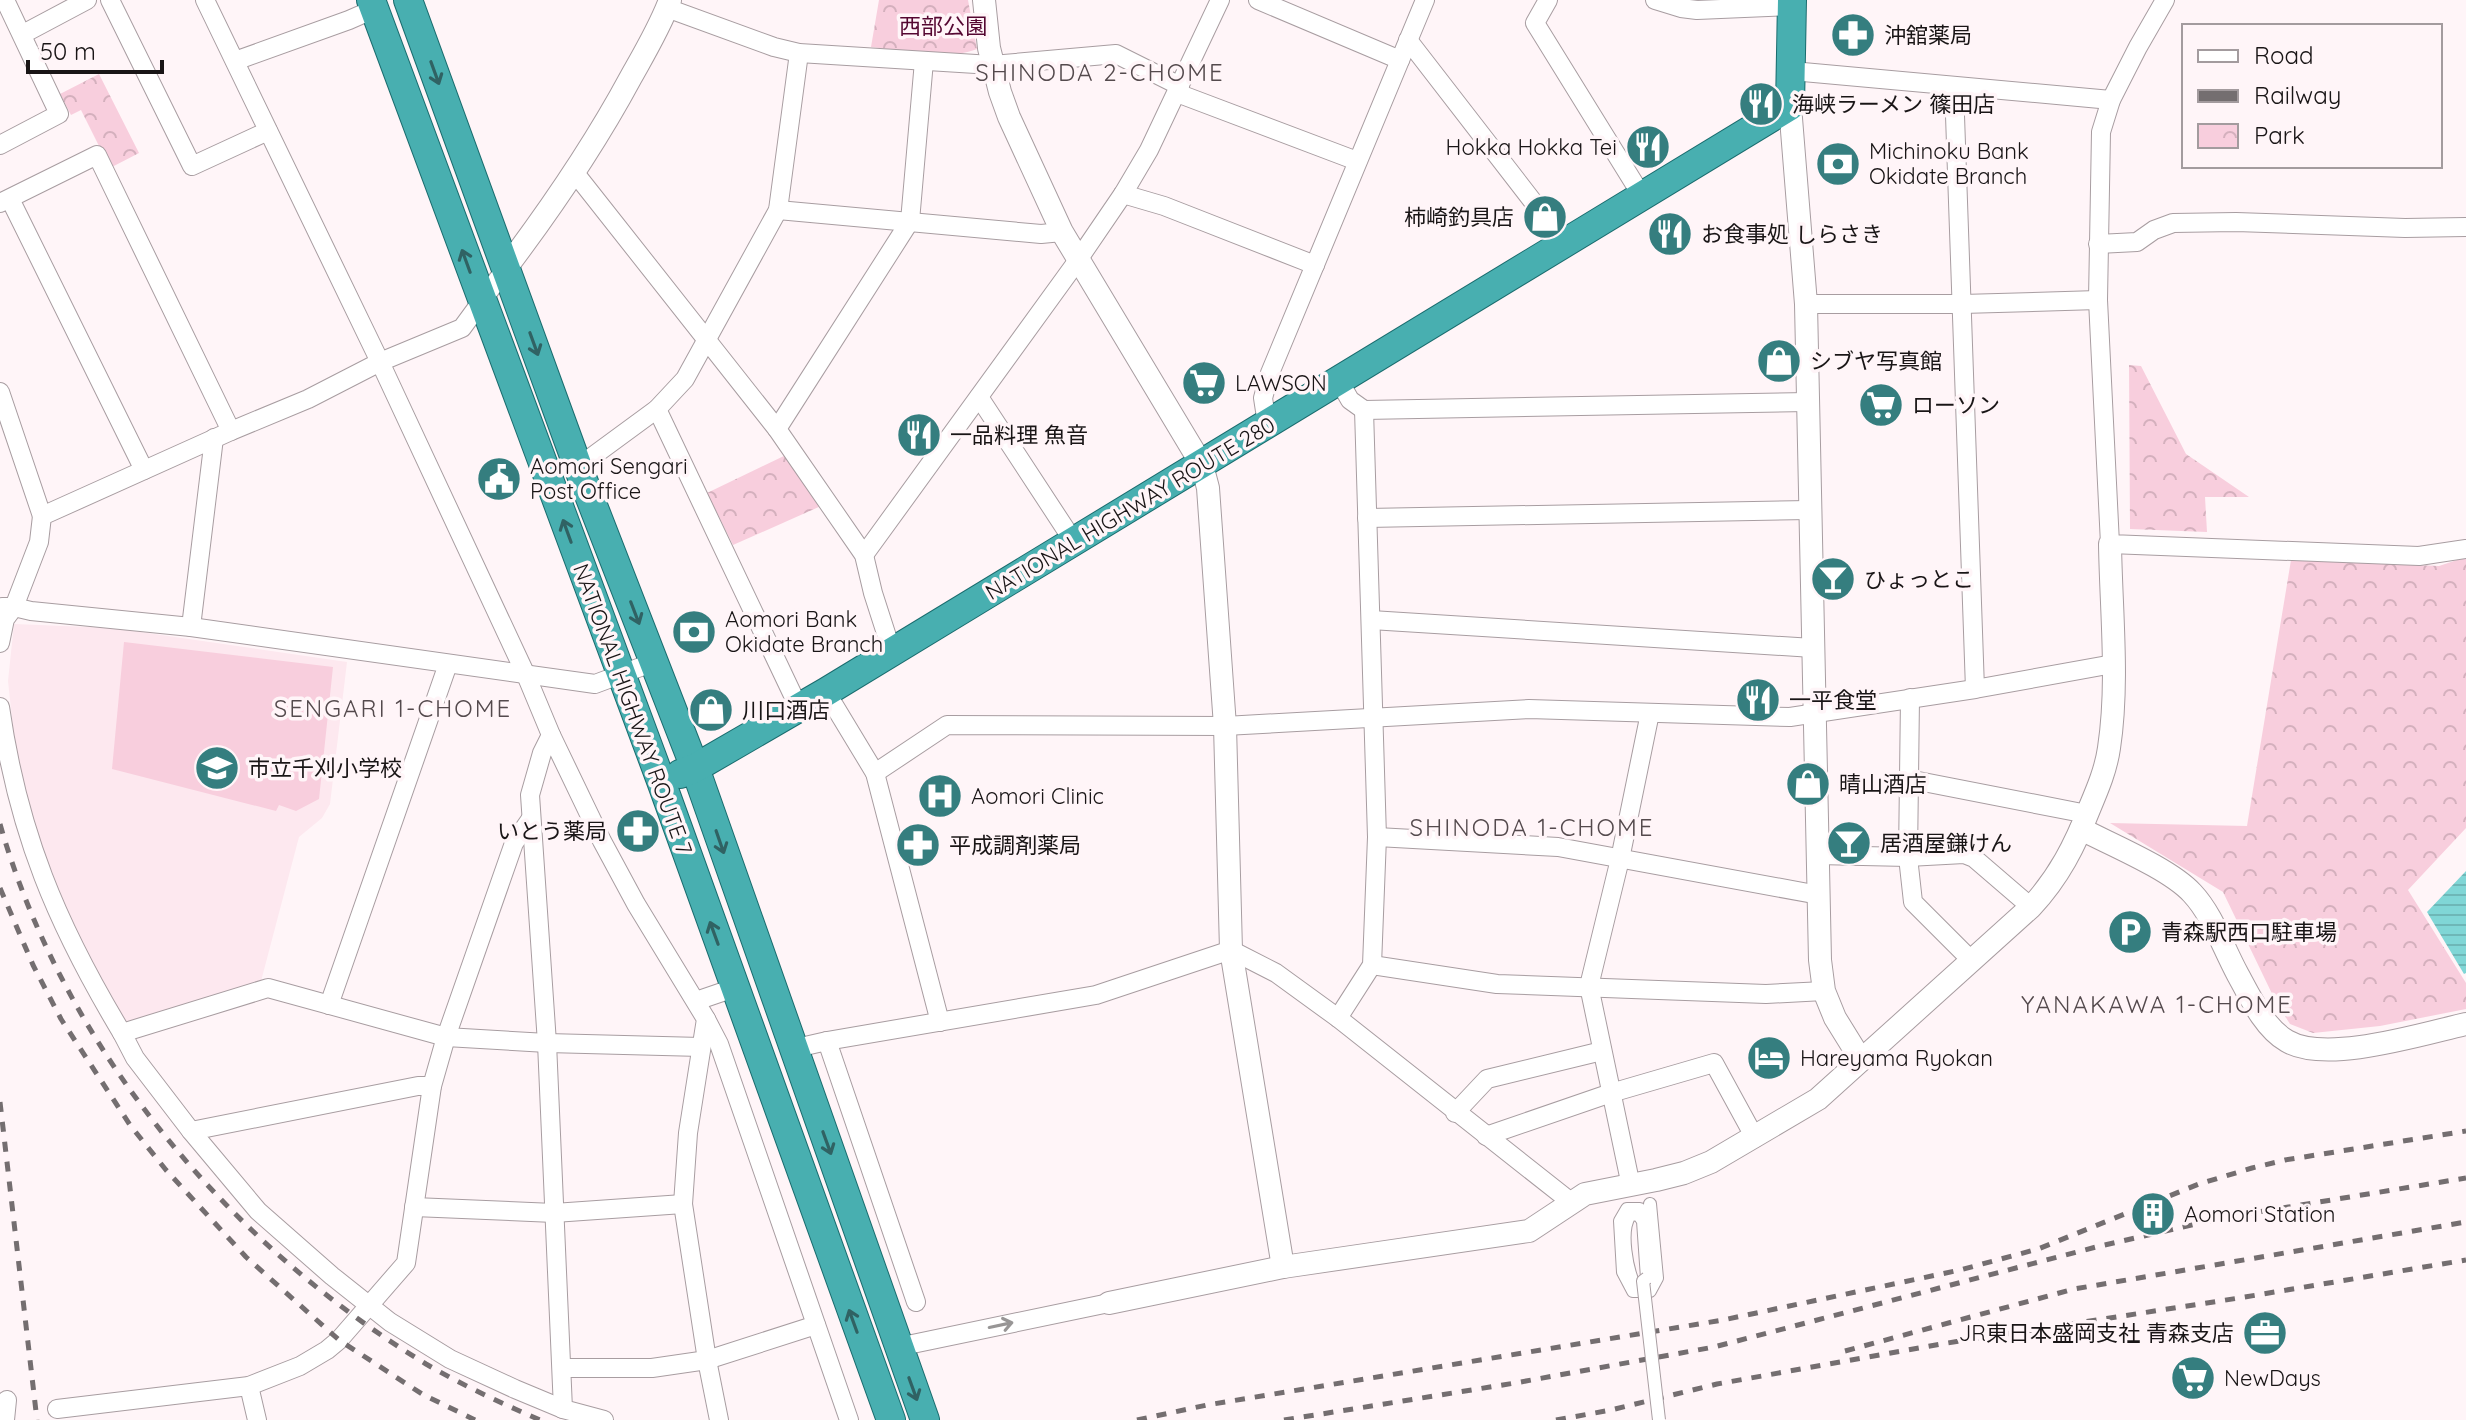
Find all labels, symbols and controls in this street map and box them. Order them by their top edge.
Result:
pharmacy icon: 沖舘薬局 [1829,11,1877,59]
park label: 西部公園 [899,12,987,40]
place label: 沖舘薬局 [1884,21,1972,49]
scale bar [28,24,162,74]
legend [2182,24,2442,168]
text: 50 m [40,36,96,66]
text: Road [2254,40,2314,70]
district label: SHINODA 2-CHOME [975,57,1225,87]
one-way arrow [429,60,443,85]
restaurant icon: 海峡ラーメン 篠田店 [1737,80,1785,128]
text: Railway [2254,80,2341,110]
place label: 海峡ラーメン 篠田店 [1792,90,1995,118]
text: Park [2254,120,2305,150]
restaurant icon: Hokka Hokka Tei [1624,123,1672,171]
place label: Hokka Hokka Tei [1446,133,1617,161]
place label: Michinoku Bank Okidate Branch [1869,137,2029,190]
bank icon: Michinoku Bank Okidate Branch [1814,140,1862,188]
shop icon: 柿崎釣具店 [1521,193,1569,241]
place label: 柿崎釣具店 [1404,203,1514,231]
restaurant icon: お食事処 しらさき [1646,210,1694,258]
place label: お食事処 しらさき [1701,220,1883,248]
one-way arrow [458,249,472,274]
one-way arrow [527,331,542,356]
shop icon: シブヤ写真館 [1755,337,1803,385]
place label: シブヤ写真館 [1810,347,1942,375]
supermarket icon: LAWSON [1180,359,1228,407]
place label: LAWSON [1235,369,1327,397]
supermarket icon: ローソン [1857,381,1905,429]
place label: ローソン [1912,391,2000,419]
street label: NATIONAL HIGHWAY ROUTE 280 [980,410,1280,606]
restaurant icon: 一品料理 魚音 [895,411,943,459]
place label: 一品料理 魚音 [950,421,1088,449]
place label: Aomori Sengari Post Office [530,452,688,505]
public building icon: Aomori Sengari Post Office [475,455,523,503]
one-way arrow [559,519,573,544]
bar icon: ひょっとこ [1809,555,1857,603]
street label: NATIONAL HIGHWAY ROUTE 7 [567,560,699,858]
place label: ひょっとこ [1864,565,1974,593]
one-way arrow [629,601,643,625]
place label: Aomori Bank Okidate Branch [725,605,883,658]
bank icon: Aomori Bank Okidate Branch [670,608,718,656]
restaurant icon: 一平食堂 [1734,676,1782,724]
shop icon: 川口酒店 [687,686,735,734]
place label: 一平食堂 [1789,686,1877,714]
district label: SENGARI 1-CHOME [274,693,512,723]
place label: 川口酒店 [742,696,830,724]
school or university icon: 市立千刈小学校 [193,744,241,792]
place label: 市立千刈小学校 [248,754,402,782]
shop icon: 晴山酒店 [1784,760,1832,808]
place label: 晴山酒店 [1839,770,1927,798]
hospital icon: Aomori Clinic [916,772,964,820]
place label: Aomori Clinic [971,782,1104,810]
pharmacy icon: いとう薬局 [614,807,662,855]
district label: SHINODA 1-CHOME [1410,812,1654,842]
place label: いとう薬局 [497,817,607,845]
bar icon: 居酒屋鎌けん [1825,819,1873,867]
pharmacy icon: 平成調剤薬局 [894,821,942,869]
one-way arrow [714,829,729,854]
place label: 居酒屋鎌けん [1880,829,2012,857]
place label: 平成調剤薬局 [949,831,1081,859]
parking icon: 青森駅西口駐車場 [2106,908,2154,956]
place label: 青森駅西口駐車場 [2161,918,2337,946]
one-way arrow [706,921,720,945]
district label: YANAKAWA 1-CHOME [2021,989,2293,1019]
hotel icon: Hareyama Ryokan [1745,1034,1793,1082]
place label: Hareyama Ryokan [1800,1044,1993,1072]
one-way arrow [821,1131,836,1156]
building icon: Aomori Station [2129,1190,2177,1238]
place label: Aomori Station [2184,1200,2335,1228]
one-way arrow [845,1309,859,1334]
office icon: JR東日本盛岡支社 青森支店 [2241,1309,2289,1357]
one-way arrow [988,1317,1014,1332]
place label: JR東日本盛岡支社 青森支店 [1959,1319,2234,1347]
supermarket icon: NewDays [2169,1354,2217,1402]
place label: NewDays [2224,1364,2321,1392]
one-way arrow [907,1376,921,1401]

